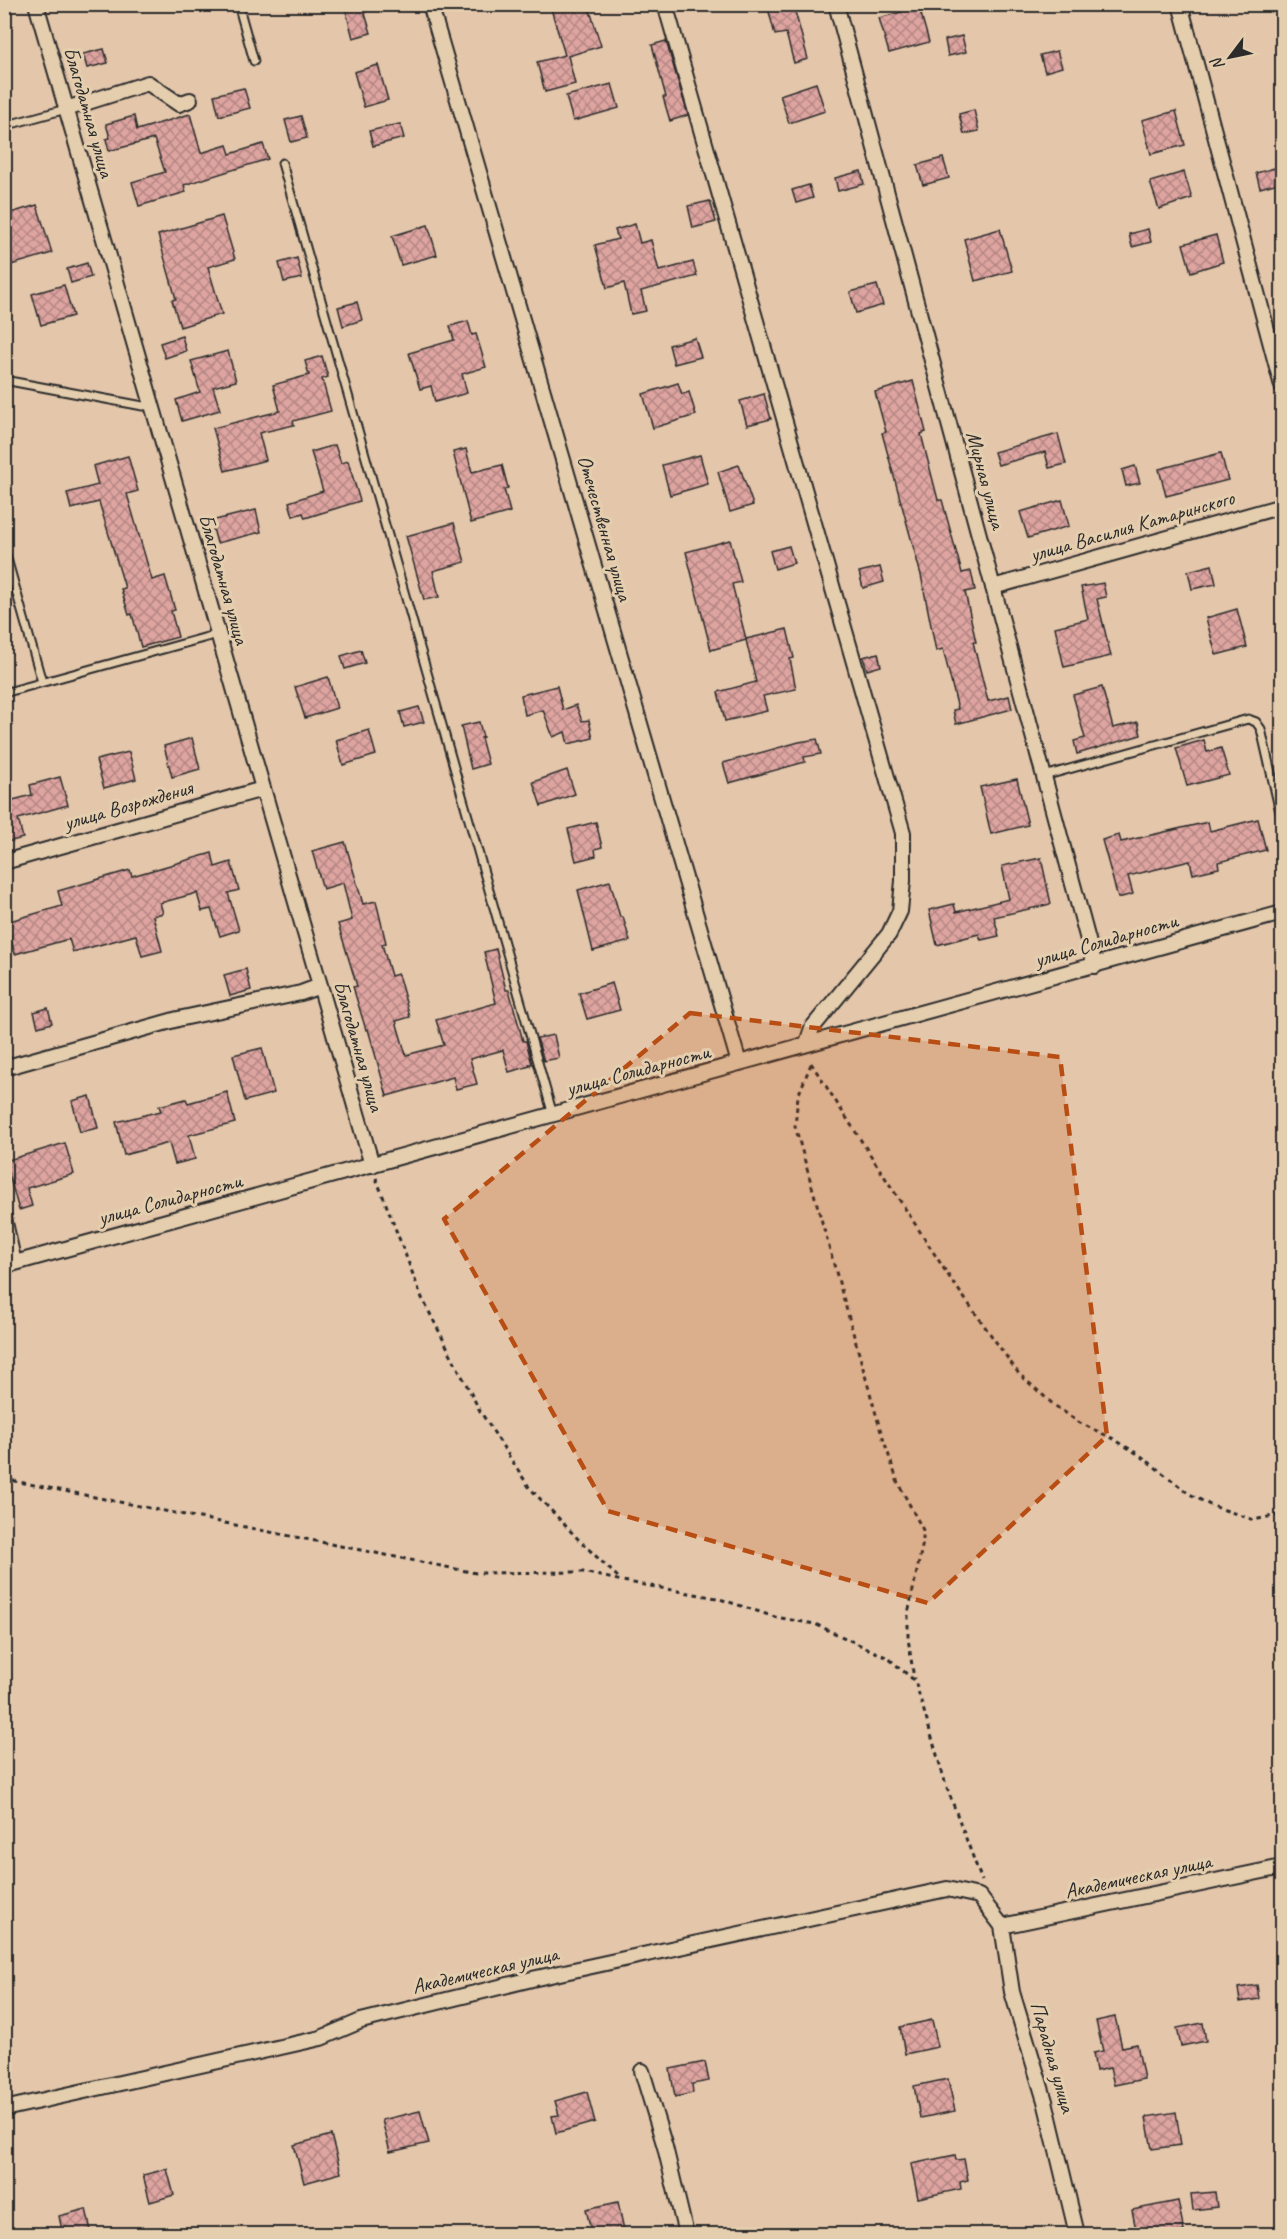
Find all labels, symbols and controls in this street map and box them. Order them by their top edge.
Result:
north arrow [1200,27,1260,87]
street label: Благодатная улица [58,44,121,182]
text: N [1205,52,1229,74]
street label: Мирная улица [960,428,1012,534]
street label: Отечественная улица [572,452,639,605]
street label: улица Василия Катаринского [1025,484,1239,568]
street label: Благодатная улица [193,511,256,649]
street label: улица Возрождения [59,774,197,836]
street label: улица Солидарности [1030,907,1182,973]
street label: Благодатная улица [328,978,391,1116]
street label: улица Солидарности [561,1038,714,1102]
street label: улица Солидарности [93,1167,246,1231]
street label: Академическая улица [1062,1847,1216,1904]
street label: Академическая улица [409,1940,563,1999]
street label: Парадная улица [1025,1999,1082,2117]

